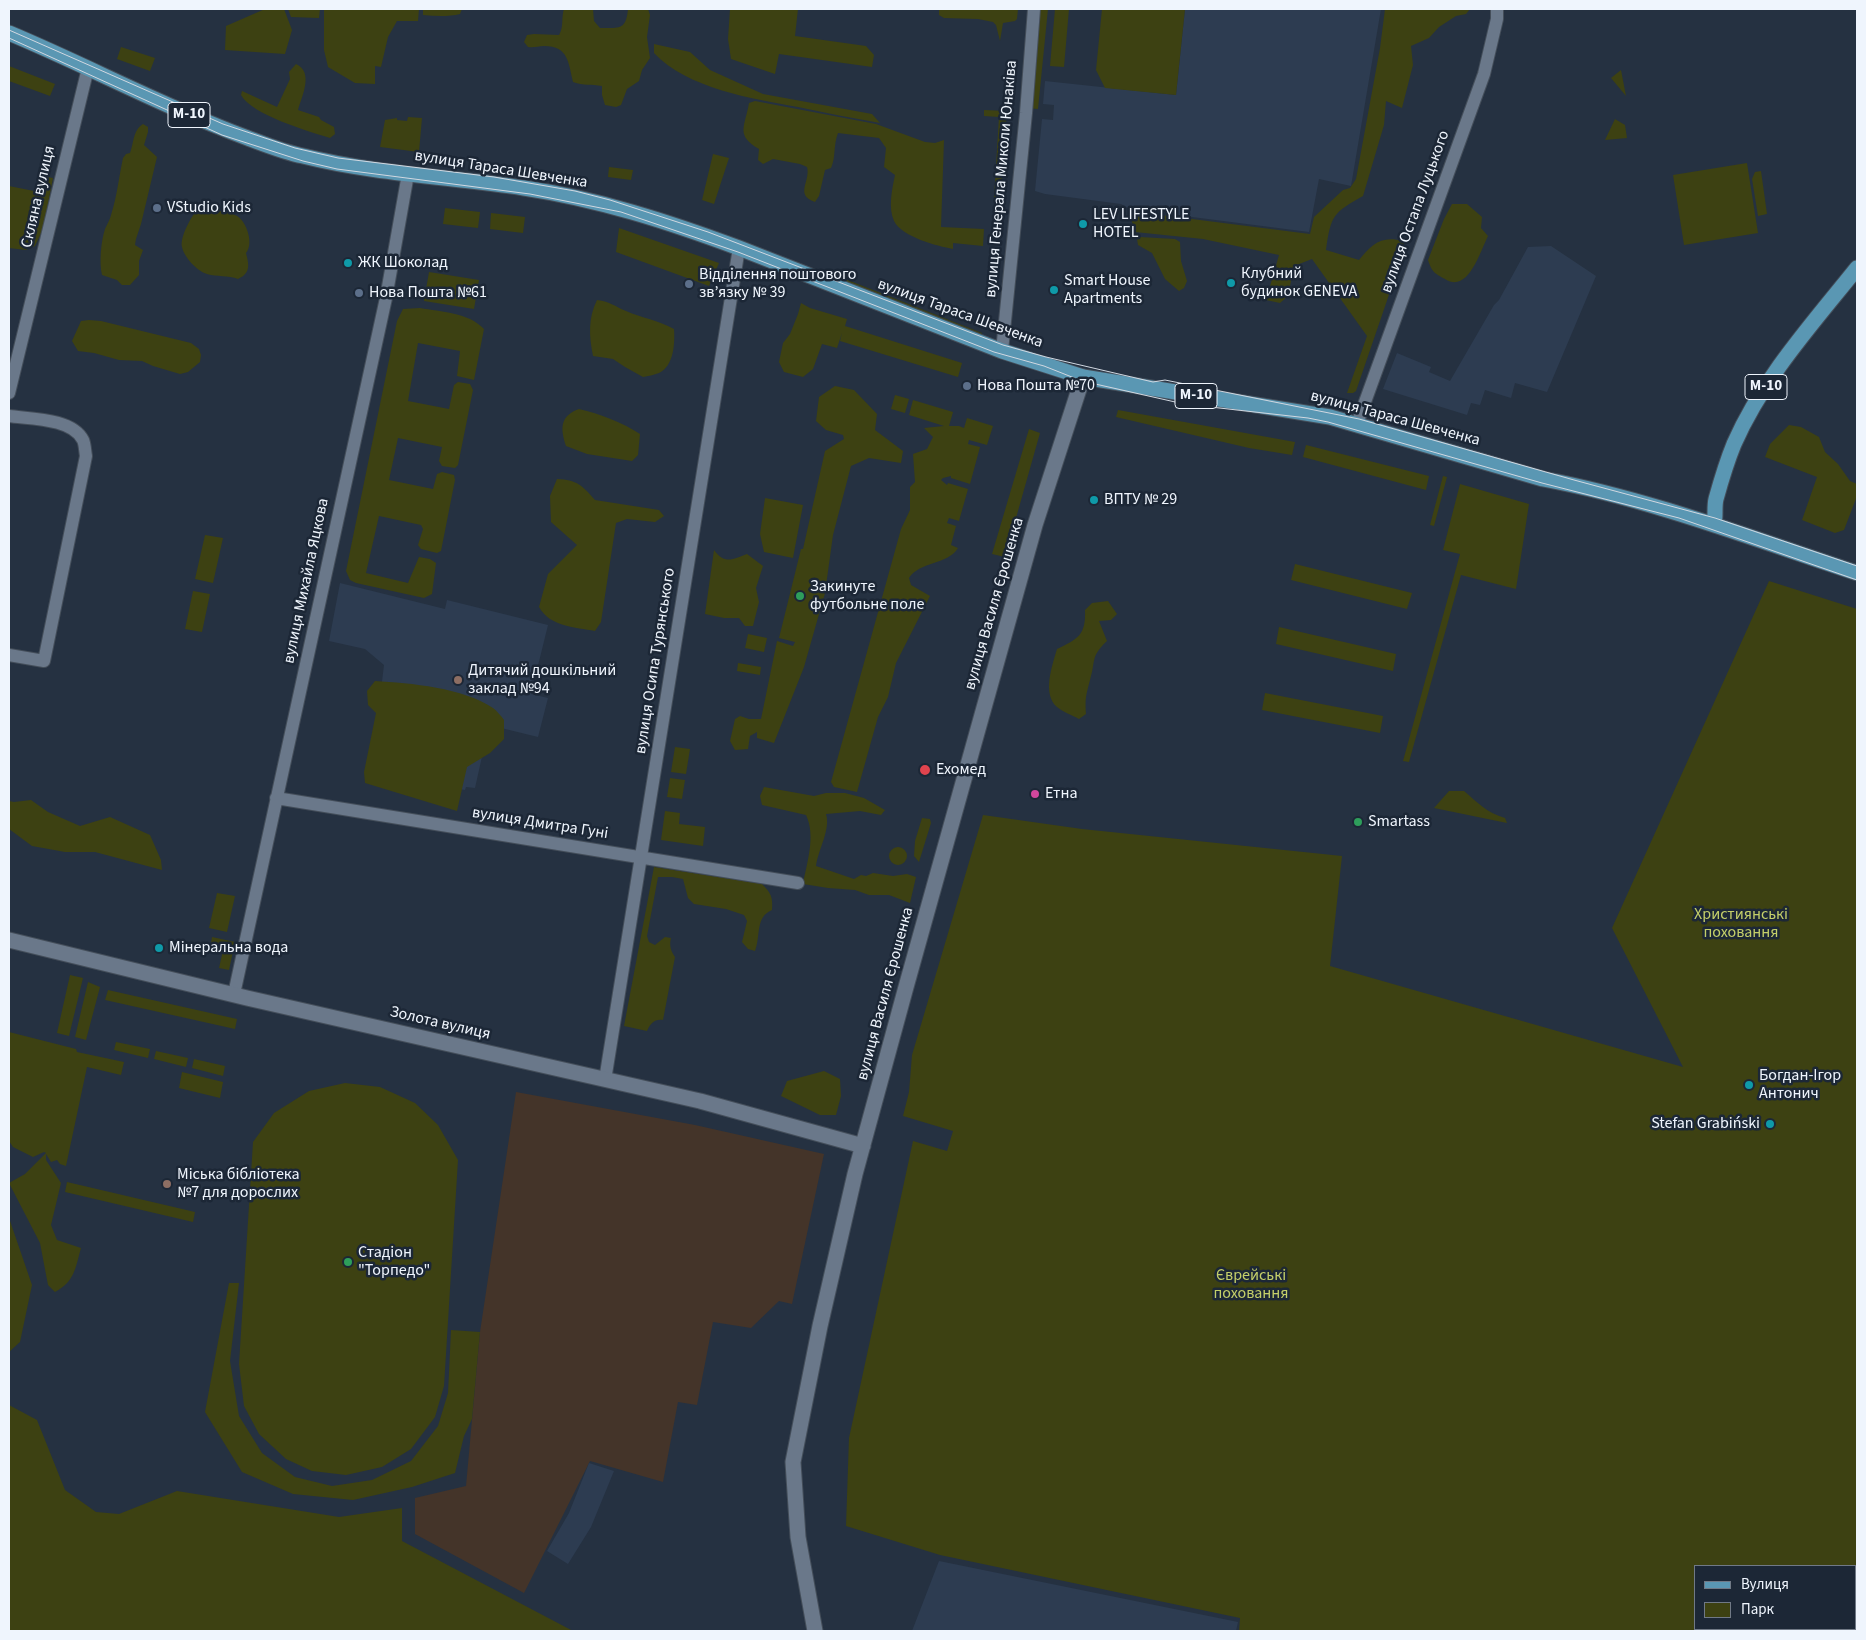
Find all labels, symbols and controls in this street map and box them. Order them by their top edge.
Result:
street label: вулиця Генерала Миколи Юнаківа [982,59,1022,299]
road number: М-10 [168,102,210,128]
street label: вулиця Остапа Луцького [1378,128,1454,296]
street label: Скляна вулиця [18,144,60,250]
street label: вулиця Тараса Шевченка [413,147,589,193]
place label: VStudio Kids [167,198,251,218]
marker: VStudio Kids [151,202,163,214]
place label: LEV LIFESTYLE HOTEL [1093,205,1189,243]
marker: LEV LIFESTYLE HOTEL [1077,218,1089,230]
place label: ЖК Шоколад [358,253,448,273]
marker: ЖК Шоколад [342,257,354,269]
place label: Клубний будинок GENEVA [1241,264,1357,302]
place label: Відділення поштового зв’язку № 39 [699,265,857,303]
place label: Smart House Apartments [1064,271,1150,309]
street label: вулиця Тараса Шевченка [875,275,1045,353]
marker: Клубний будинок GENEVA [1225,277,1237,289]
marker: Відділення поштового зв’язку № 39 [683,278,695,290]
place label: Нова Пошта №61 [369,283,487,303]
marker: Smart House Apartments [1048,284,1060,296]
marker: Нова Пошта №61 [353,287,365,299]
road number: М-10 [1745,374,1787,400]
place label: Нова Пошта №70 [977,376,1095,396]
marker: Нова Пошта №70 [961,380,973,392]
road number: М-10 [1175,384,1217,408]
street label: вулиця Тараса Шевченка [1308,387,1482,451]
place label: ВПТУ № 29 [1104,490,1177,510]
marker: ВПТУ № 29 [1088,494,1100,506]
street label: вулиця Михайла Яцкова [280,497,334,665]
street label: вулиця Василя Єрошенка [961,516,1029,692]
street label: вулиця Осипа Турянського [632,567,680,755]
place label: Закинуте футбольне поле [810,577,924,615]
marker: Закинуте футбольне поле [794,590,806,602]
place label: Дитячий дошкільний заклад №94 [468,661,616,699]
marker: Дитячий дошкільний заклад №94 [452,674,464,686]
place label: Ехомед [936,760,986,780]
marker: Ехомед [918,763,932,777]
place label: Етна [1045,784,1077,804]
marker: Етна [1029,788,1041,800]
street label: вулиця Дмитра Гуні [470,804,610,844]
place label: Smartass [1368,812,1430,832]
marker: Smartass [1352,816,1364,828]
street label: вулиця Василя Єрошенка [854,905,918,1083]
park label: Християнські поховання [1694,905,1788,943]
place label: Мінеральна вода [169,938,288,958]
marker: Мінеральна вода [153,942,165,954]
street label: Золота вулиця [388,1003,492,1045]
place label: Богдан-Ігор Антонич [1759,1066,1841,1104]
marker: Богдан-Ігор Антонич [1743,1079,1755,1091]
place label: Stefan Grabiński [1651,1114,1760,1134]
marker: Stefan Grabiński [1764,1118,1776,1130]
place label: Міська бібліотека №7 для дорослих [177,1165,300,1203]
marker: Міська бібліотека №7 для дорослих [161,1178,173,1190]
place label: Стадіон "Торпедо" [358,1243,430,1281]
marker: Стадіон "Торпедо" [342,1256,354,1268]
park label: Єврейські поховання [1213,1266,1289,1304]
legend [1694,1565,1856,1630]
text: Вулиця [1741,1574,1789,1595]
text: Парк [1741,1599,1774,1620]

